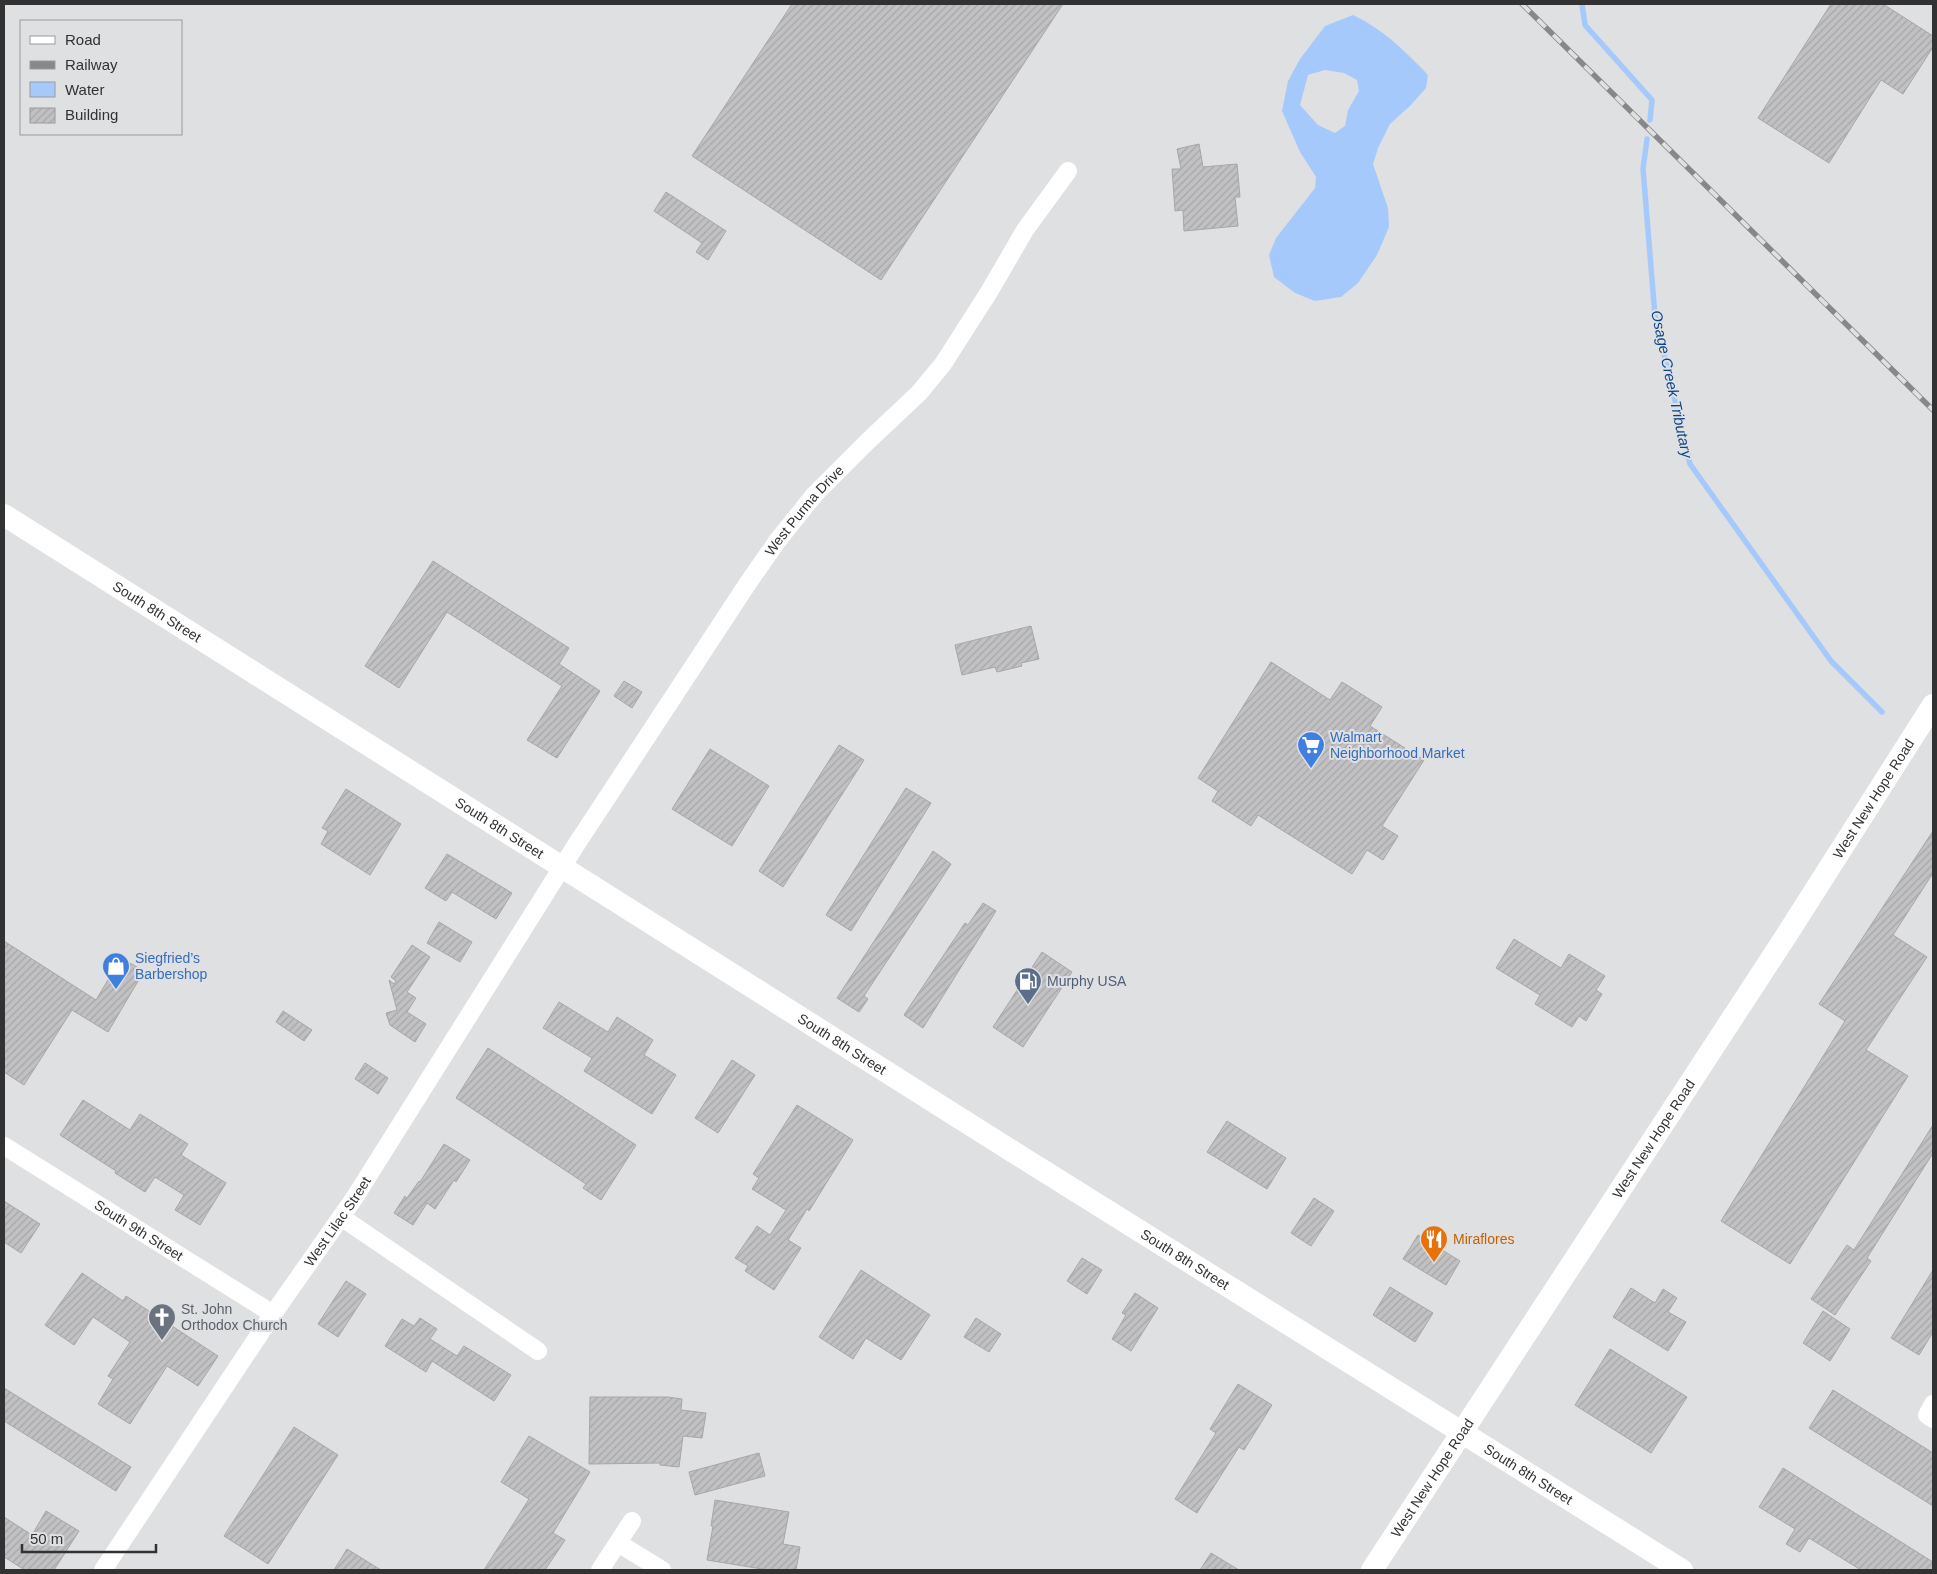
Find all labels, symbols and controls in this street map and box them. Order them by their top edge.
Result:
legend [20,20,182,135]
text: Road [65,31,101,48]
text: Railway [65,56,118,73]
text: Water [65,81,104,98]
text: Building [65,106,118,123]
water label: Osage Creek Tributary [1648,309,1696,461]
street label: West Purma Drive [762,462,847,559]
street label: South 8th Street [110,578,204,645]
place label: Walmart Neighborhood Market [1330,729,1465,761]
supermarket icon: Walmart Neighborhood Market [1296,730,1326,769]
street label: West New Hope Road [1830,736,1917,861]
street label: South 8th Street [452,794,547,862]
place label: Siegfried’s Barbershop [135,950,208,982]
shop icon: Siegfried’s Barbershop [101,951,131,990]
fuel station icon: Murphy USA [1013,966,1043,1005]
place label: Murphy USA [1047,973,1127,989]
street label: South 8th Street [795,1010,889,1078]
street label: West New Hope Road [1609,1076,1698,1201]
street label: West Lilac Street [301,1173,374,1270]
street label: South 9th Street [92,1197,186,1264]
restaurant icon: Miraflores [1419,1224,1449,1263]
street label: South 8th Street [1138,1226,1232,1293]
place label: Miraflores [1453,1231,1514,1247]
place label: St. John Orthodox Church [181,1301,288,1333]
church icon: St. John Orthodox Church [147,1302,177,1341]
street label: West New Hope Road [1388,1416,1477,1540]
street label: South 8th Street [1481,1440,1576,1508]
scale bar [22,1522,156,1554]
text: 50 m [30,1530,63,1547]

